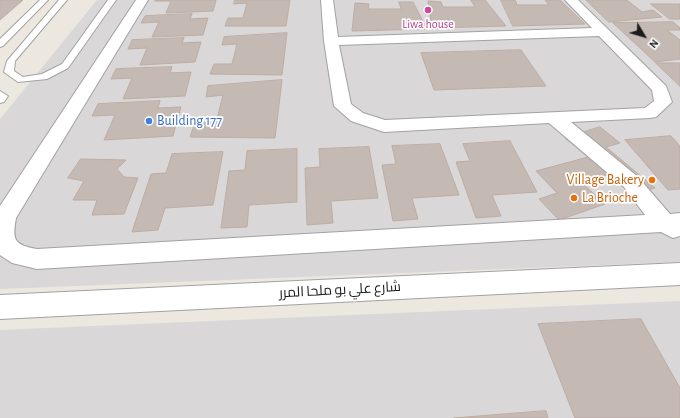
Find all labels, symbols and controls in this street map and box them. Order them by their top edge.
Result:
marker: Liwa house [423,5,433,15]
north arrow [624,16,664,56]
place label: Liwa house [402,17,454,31]
text: N [647,37,661,50]
place label: Building 177 [157,113,222,129]
marker: Building 177 [144,116,154,126]
place label: Village Bakery [566,172,644,188]
marker: Village Bakery [647,175,657,185]
place label: La Brioche [582,190,638,206]
marker: La Brioche [569,193,579,203]
street label: شارع علي بو ملحا المرر [279,278,401,302]

